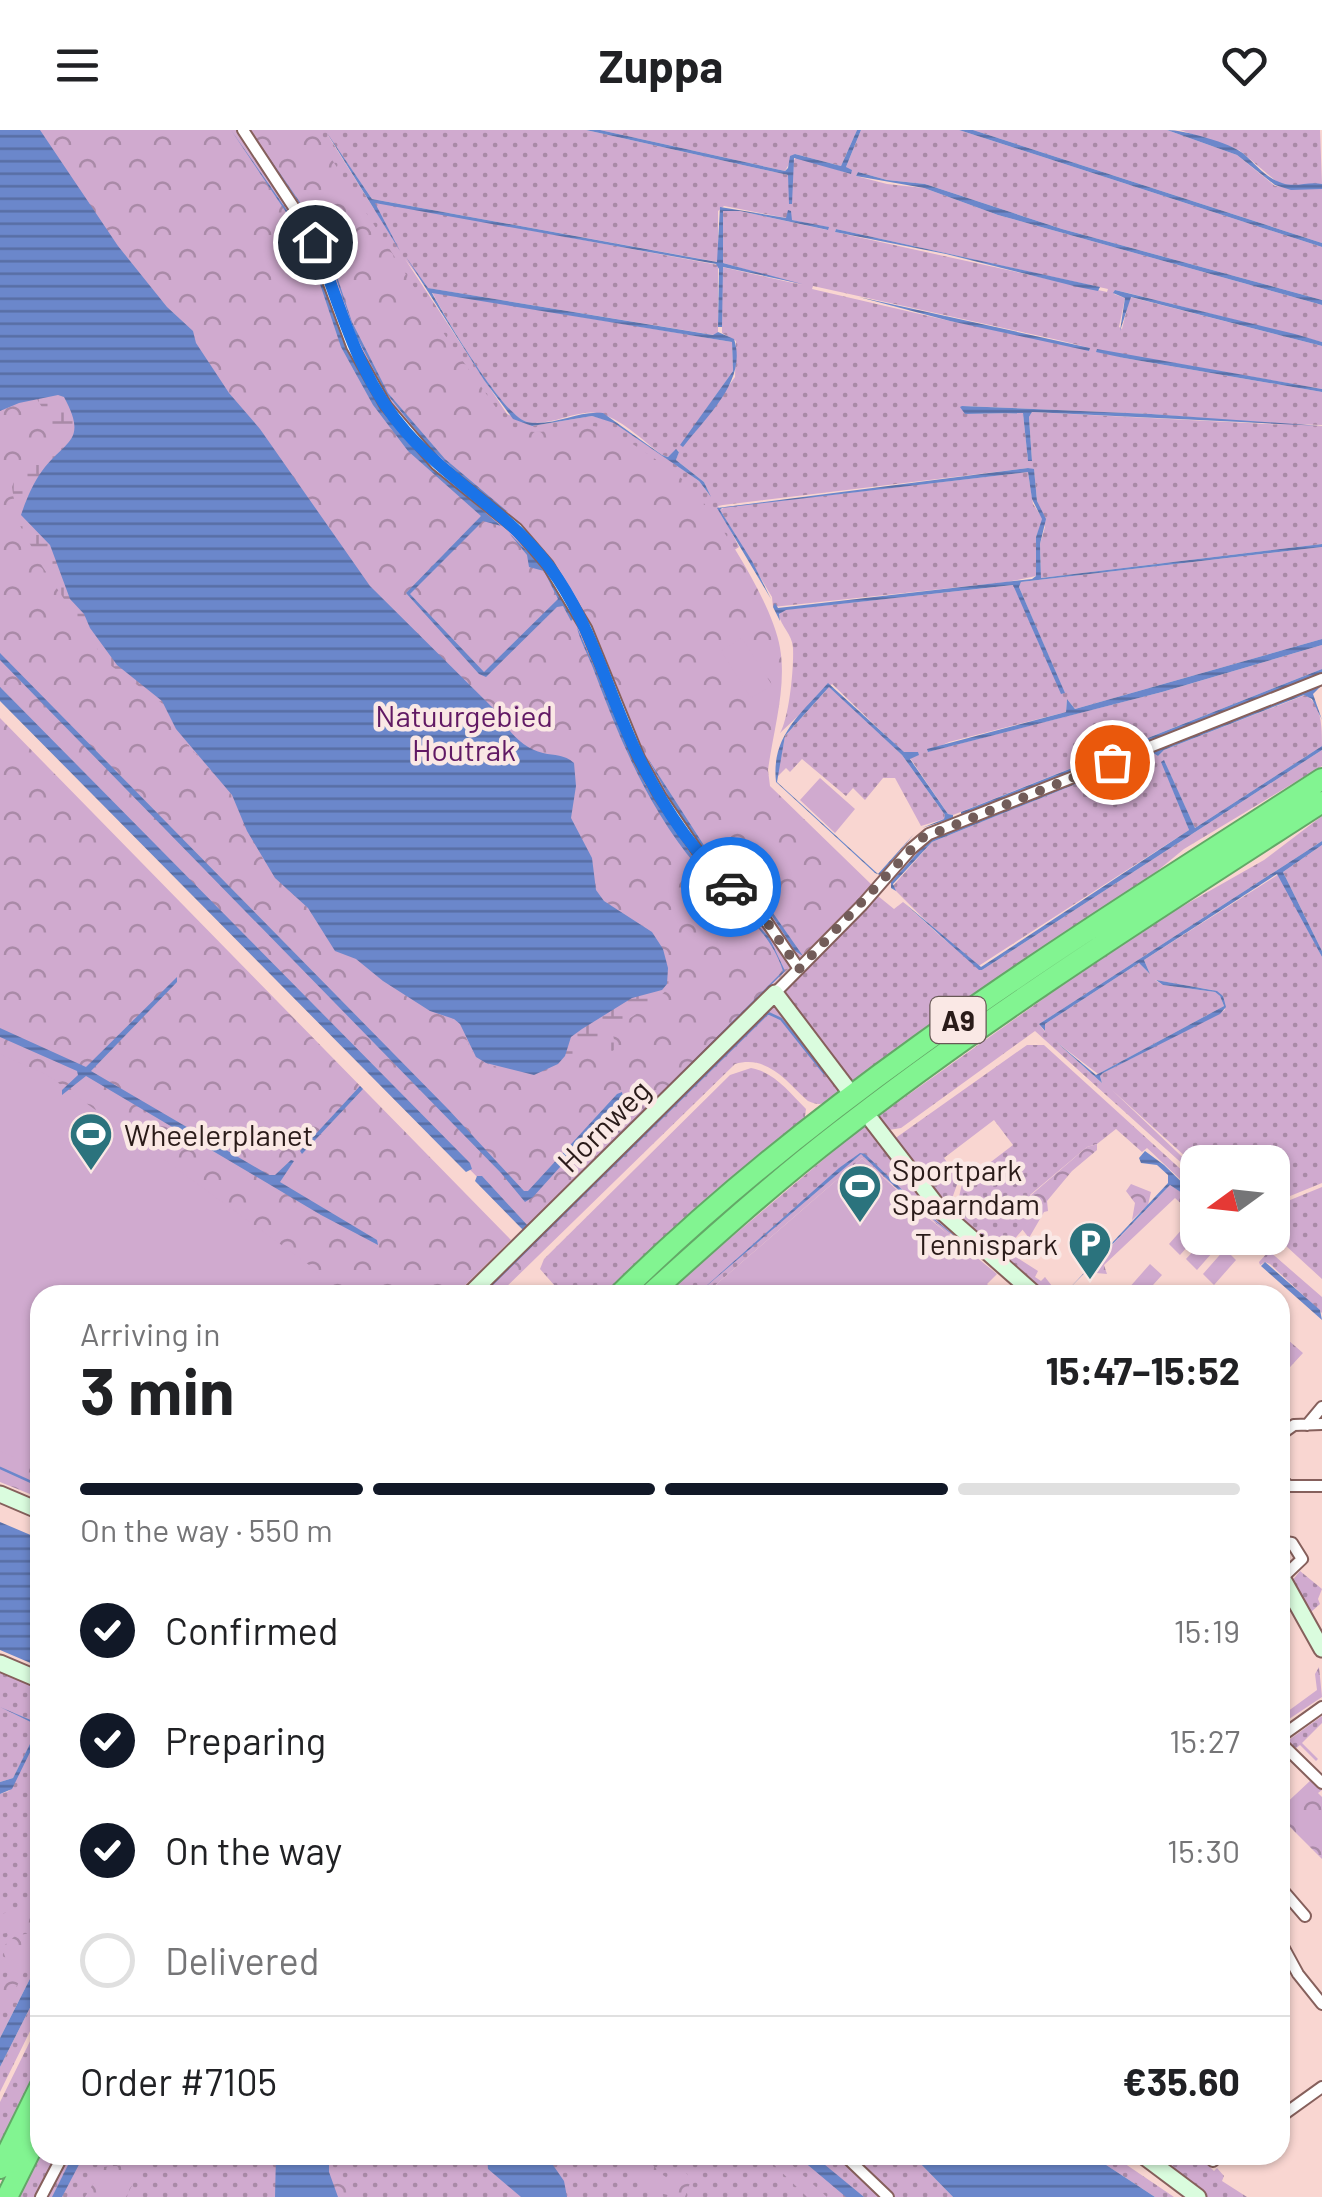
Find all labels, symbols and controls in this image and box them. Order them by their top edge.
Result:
icon: menu [50,38,105,93]
text: Zuppa [599,38,723,92]
icon: heart [1217,38,1272,93]
pin [273,200,358,285]
icon: home [288,215,343,270]
park label: Natuurgebied Houtrak [375,697,553,767]
pin [1070,720,1155,805]
icon: bag [1085,735,1140,790]
courier [681,837,781,937]
icon: car [704,860,759,915]
road number: A9 [930,997,986,1043]
street label: Hornweg [549,1071,657,1179]
sports icon: Wheelerplanet [68,1111,114,1172]
place label: Wheelerplanet [124,1116,314,1152]
north arrow [1180,1145,1290,1255]
map controls [1180,1145,1290,1255]
place label: Sportpark Spaarndam [892,1151,1040,1221]
sports icon: Sportpark Spaarndam [837,1163,883,1224]
parking icon: Tennispark [1067,1220,1113,1281]
place label: Tennispark [915,1225,1058,1261]
text: Arriving in [80,1314,220,1352]
text: 15:47–15:52 [1046,1347,1240,1393]
text: 3 min [80,1350,235,1428]
text: On the way · 550 m [80,1510,333,1548]
icon: check [80,1603,135,1658]
text: Confirmed [165,1607,338,1653]
text: 15:19 [1174,1611,1240,1649]
icon: check [80,1713,135,1768]
text: Preparing [165,1717,326,1763]
text: 15:27 [1169,1721,1240,1759]
icon: check [80,1823,135,1878]
text: On the way [165,1827,342,1873]
text: 15:30 [1167,1831,1240,1869]
text: Delivered [165,1937,319,1983]
text: Order #7105 [80,2058,277,2104]
text: €35.60 [1123,2058,1240,2104]

